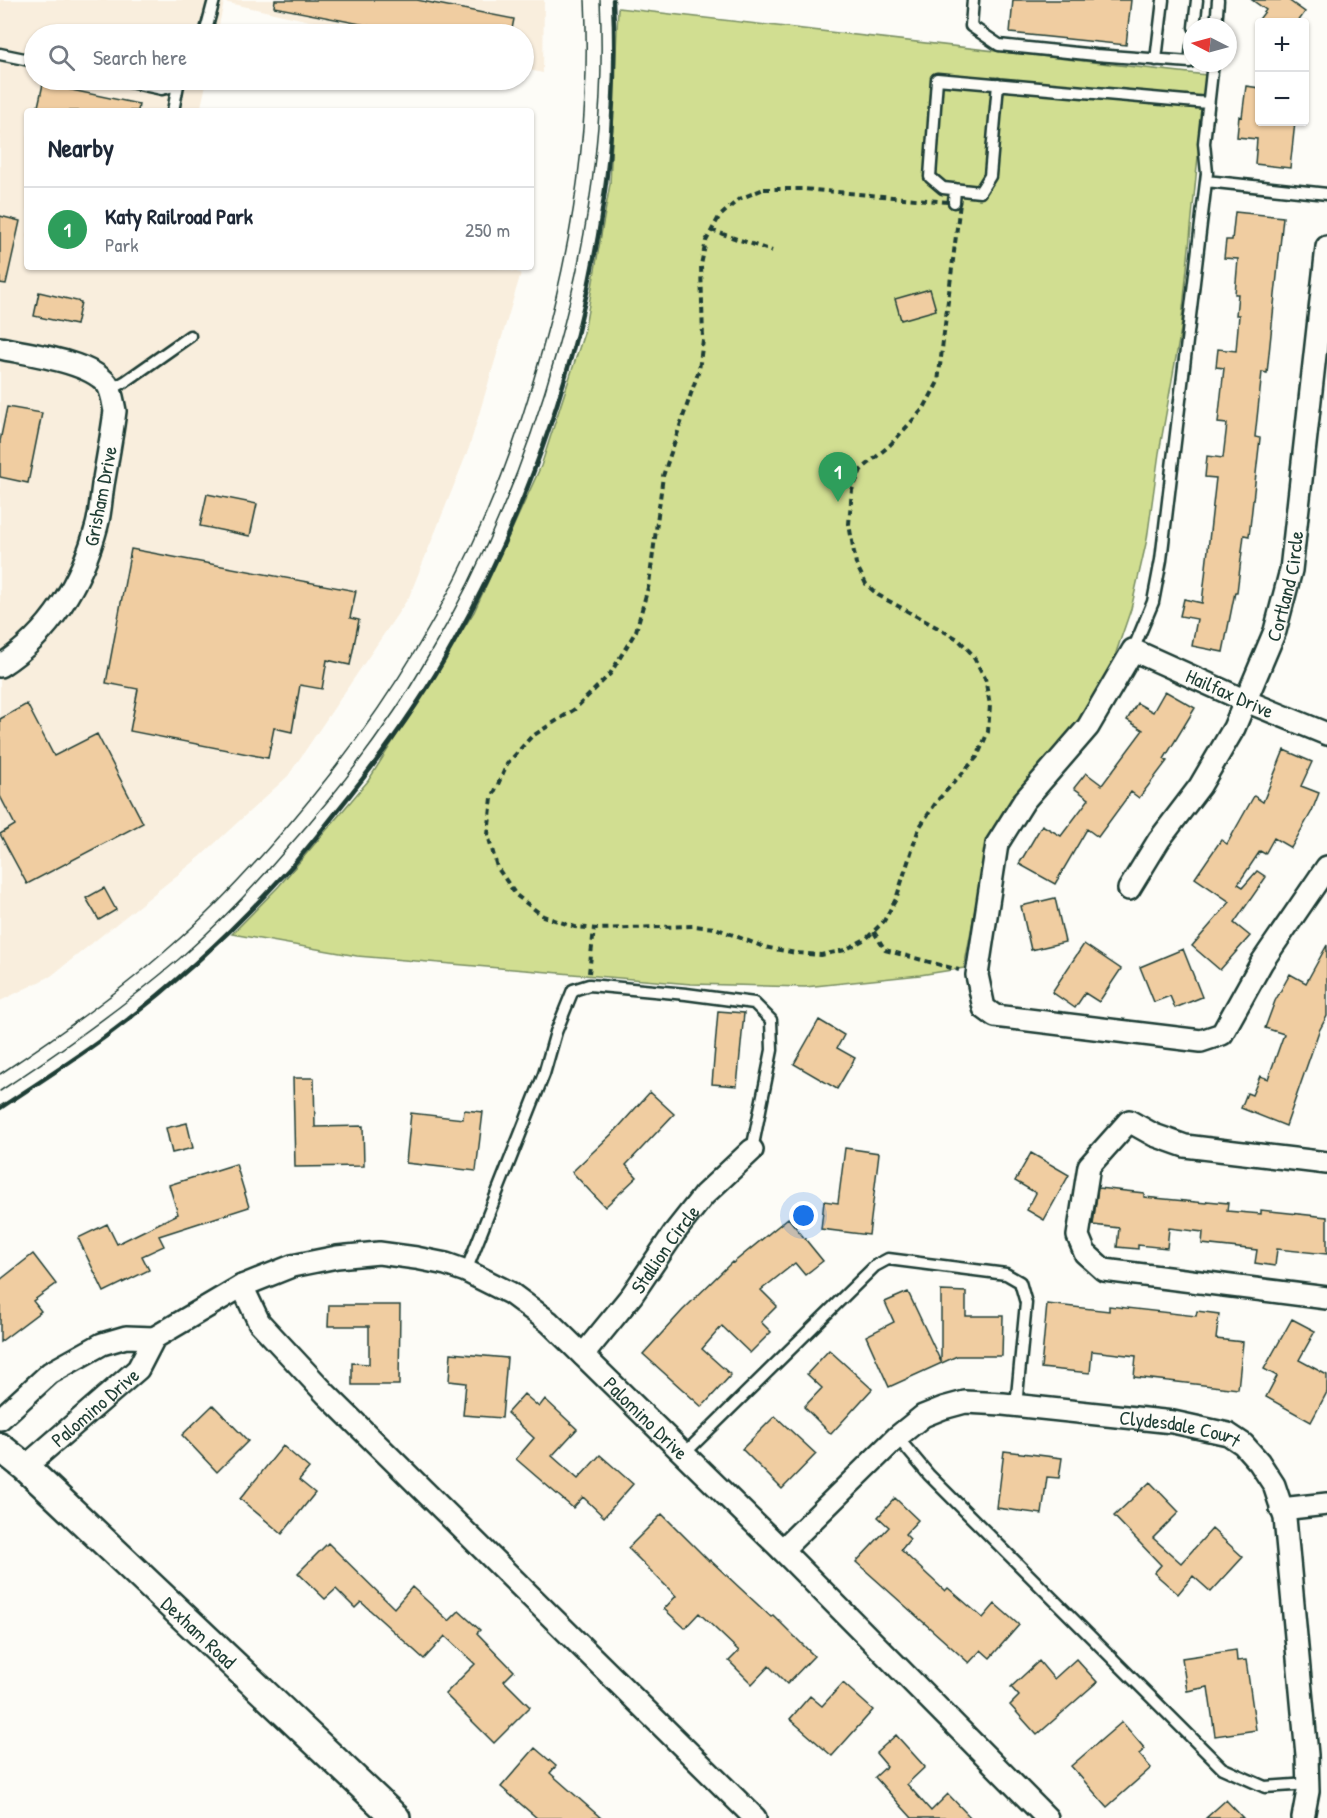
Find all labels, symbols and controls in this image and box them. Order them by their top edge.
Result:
north arrow [1183,18,1237,72]
map controls [1255,18,1309,126]
button: + [1255,18,1309,72]
search box [24,24,534,90]
icon: search [45,41,78,74]
text: Search here [93,42,187,72]
button: − [1255,72,1309,126]
text: Nearby [48,130,114,165]
text: Katy Railroad Park [105,201,253,231]
text: 1 [64,216,71,243]
text: 250 m [465,216,510,243]
text: Park [105,231,138,258]
street label: Grisham Drive [77,444,123,548]
pin: 1 [818,452,858,502]
street label: Cortland Circle [1259,529,1309,646]
street label: Hailfax Drive [1182,662,1278,724]
street label: Stallion Circle [624,1199,705,1298]
your location [789,1201,818,1230]
street label: Palomino Drive [45,1361,144,1452]
street label: Palomino Drive [598,1370,695,1465]
street label: Clydesdale Court [1118,1403,1248,1453]
street label: Dexham Road [156,1590,243,1674]

